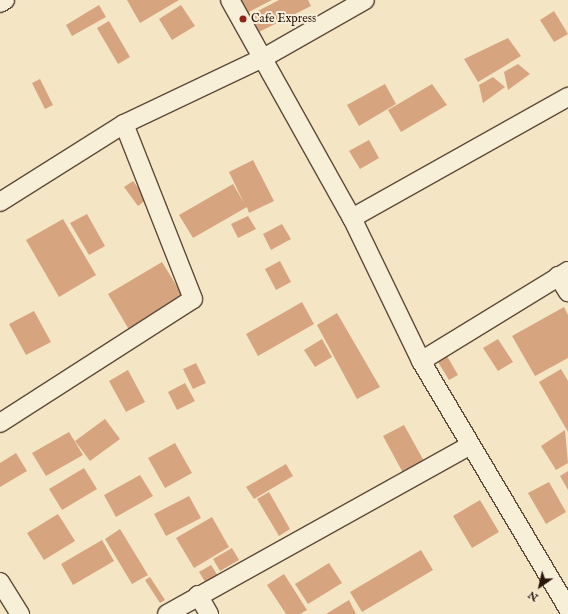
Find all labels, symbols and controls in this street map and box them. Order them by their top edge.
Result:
place label: Cafe Express [251,12,316,26]
marker: Cafe Express [238,14,248,24]
north arrow [520,566,560,606]
text: N [525,587,541,604]

